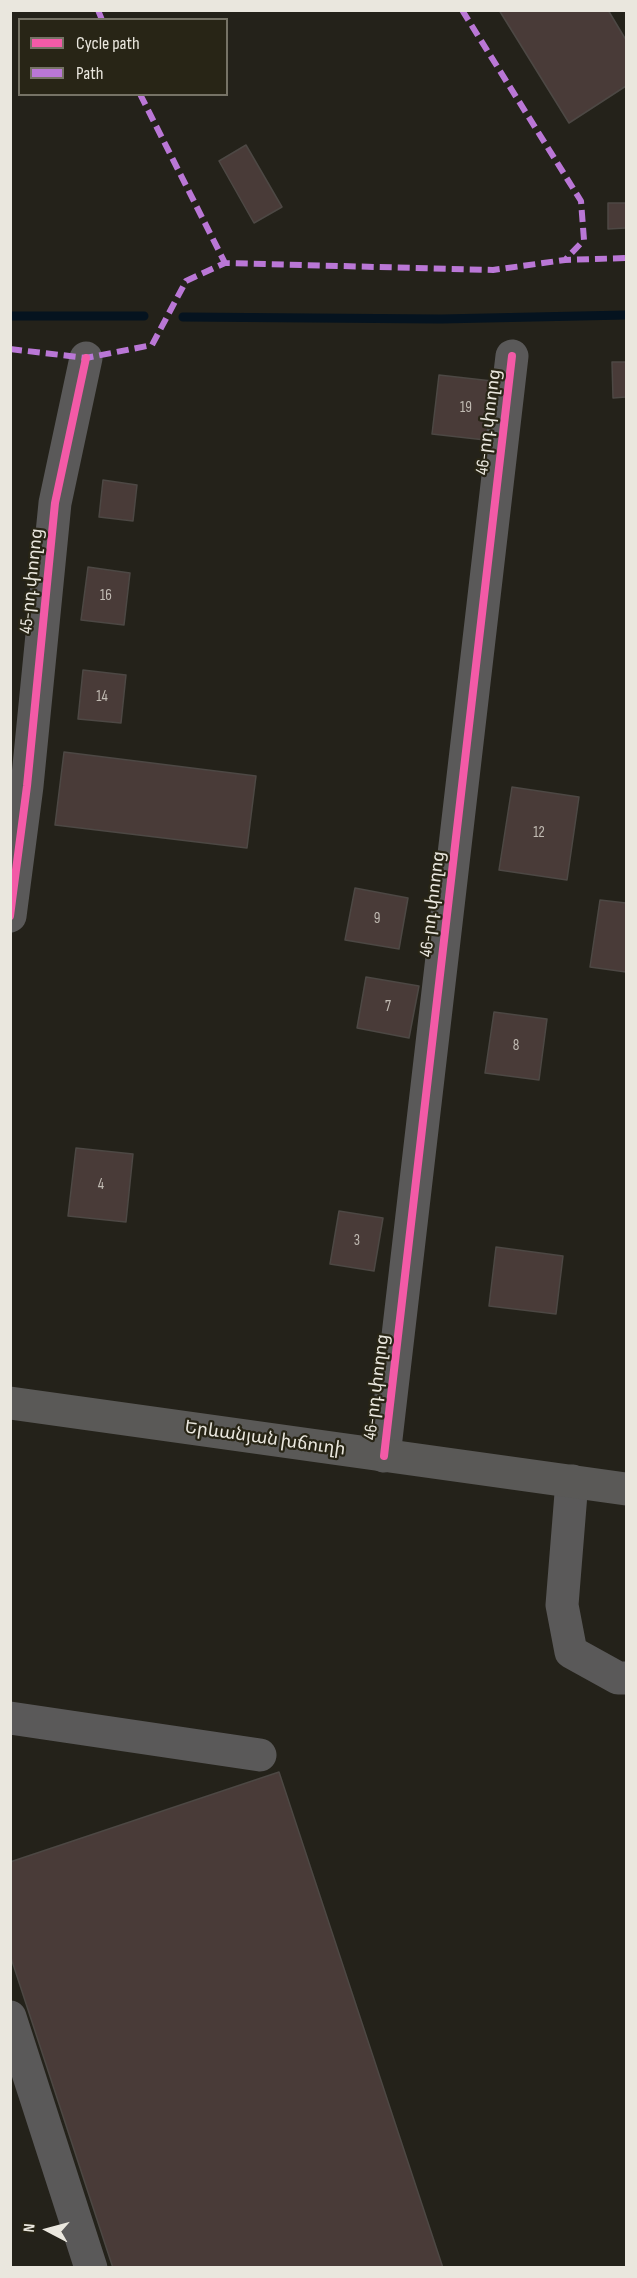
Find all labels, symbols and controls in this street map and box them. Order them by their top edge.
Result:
legend [18,18,228,96]
text: Cycle path [76,33,140,54]
text: Path [76,63,104,84]
street label: 46-րդ փողոց [472,368,506,476]
house number: 19 [460,399,472,417]
street label: 45-րդ փողոց [16,527,48,635]
house number: 16 [100,587,112,605]
house number: 14 [96,688,108,706]
house number: 12 [533,824,545,842]
street label: 46-րդ փողոց [416,850,450,958]
house number: 9 [374,910,380,928]
house number: 7 [385,998,391,1016]
house number: 8 [513,1037,519,1055]
house number: 4 [98,1176,104,1194]
house number: 3 [354,1232,360,1250]
street label: 46-րդ փողոց [360,1333,394,1441]
street label: Երևանյան խճուղի [183,1417,347,1461]
north arrow [18,2200,78,2260]
text: N [20,2223,39,2233]

